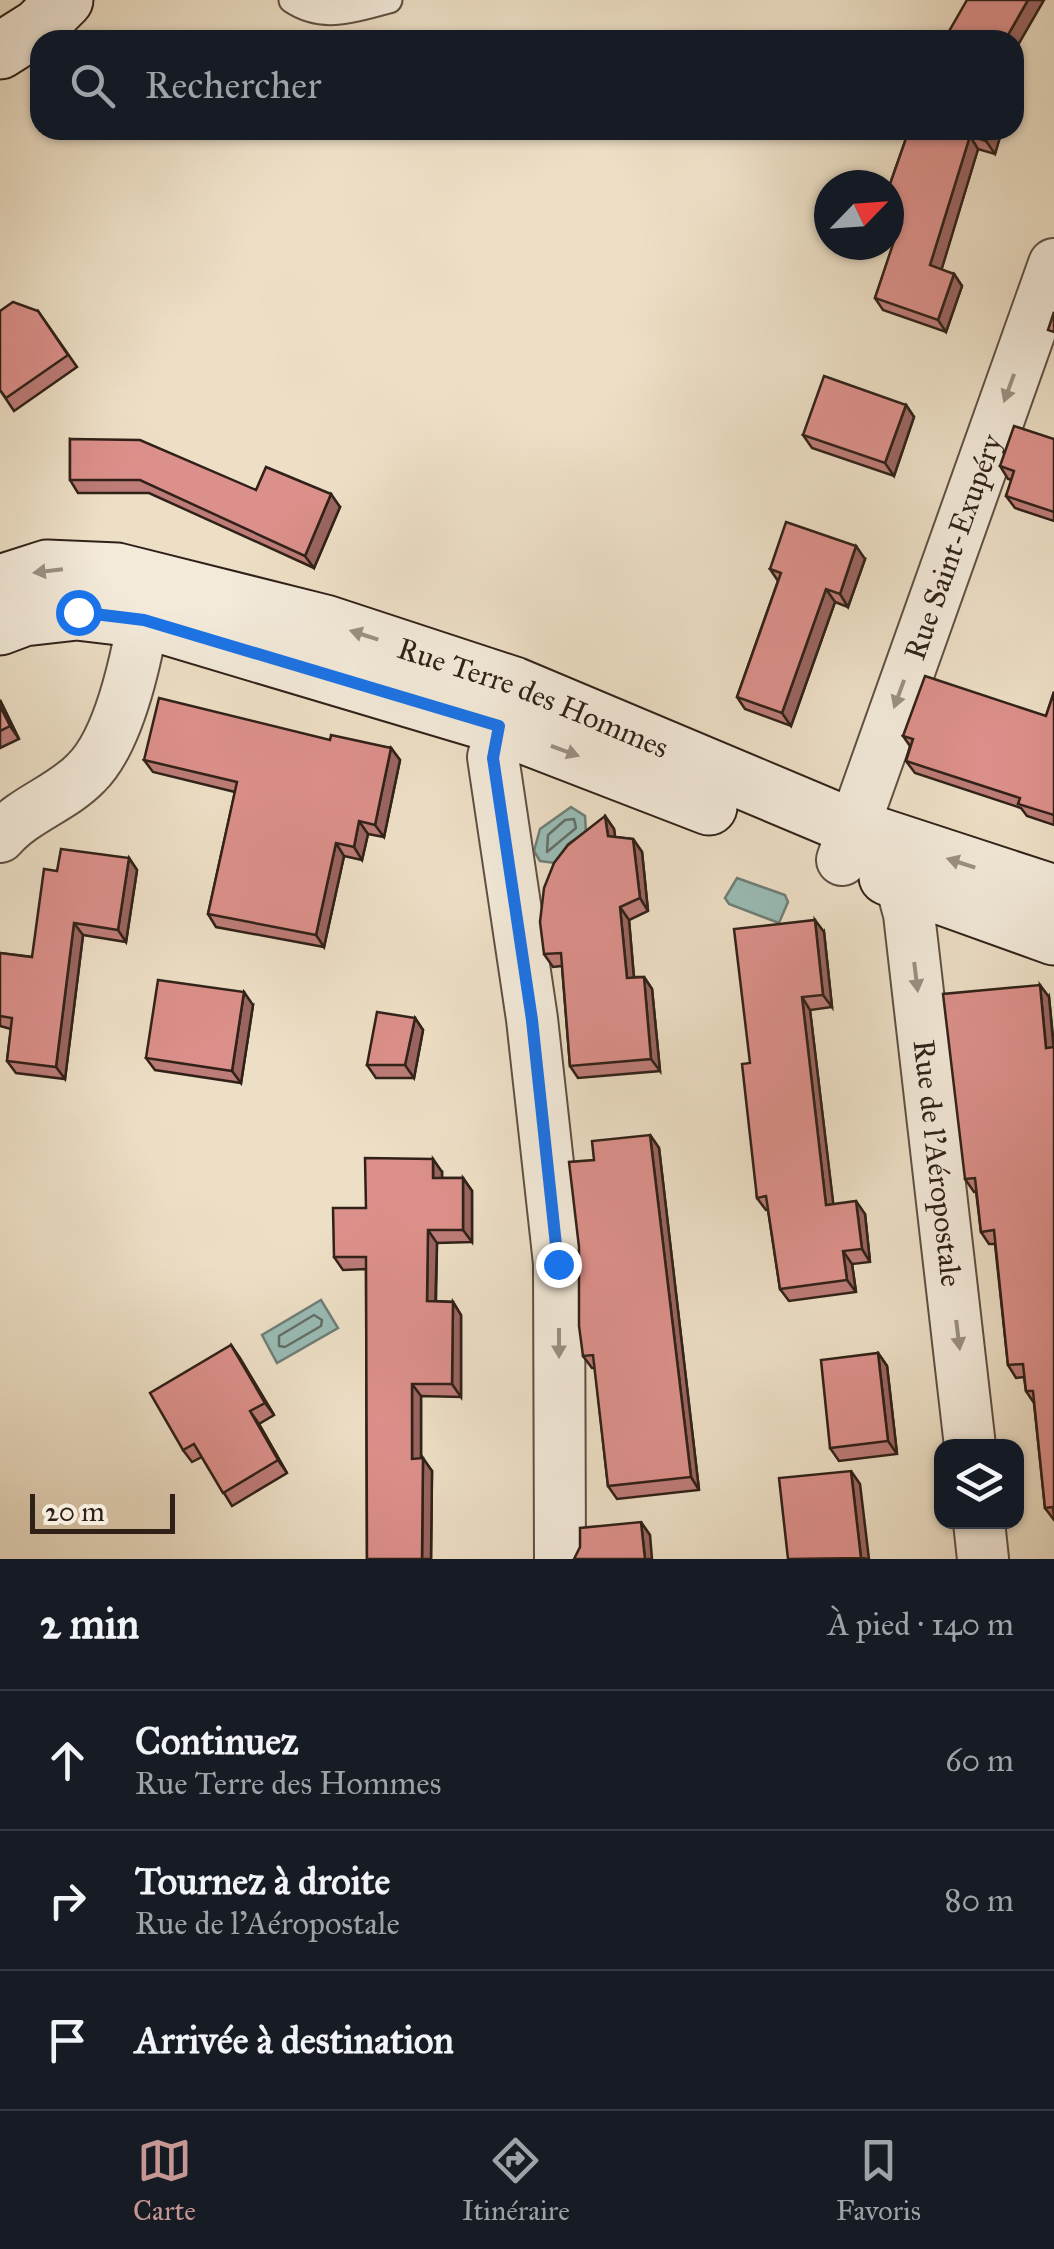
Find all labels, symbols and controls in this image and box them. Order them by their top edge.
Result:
search box [30,30,1024,140]
icon: search [65,58,120,113]
text: Rechercher [145,62,321,108]
north arrow [814,170,904,260]
one-way arrow [1001,374,1016,404]
street label: Rue Saint-Exupéry [897,429,1010,665]
one-way arrow [31,563,63,579]
route start [56,590,102,636]
one-way arrow [348,627,378,642]
street label: Rue Terre des Hommes [393,630,674,766]
one-way arrow [891,680,906,710]
one-way arrow [551,743,581,759]
one-way arrow [946,855,976,870]
one-way arrow [908,962,924,994]
street label: Rue de l'Aéropostale [906,1038,970,1289]
route end [536,1242,582,1288]
one-way arrow [950,1319,966,1351]
one-way arrow [551,1328,567,1360]
map controls [934,1439,1024,1529]
button: layers [934,1439,1024,1529]
scale bar [30,1489,175,1534]
text: 20 m [45,1494,105,1529]
text: 2 min [40,1598,139,1650]
text: À pied · 140 m [828,1605,1014,1644]
text: Continuez [135,1718,299,1764]
icon: ahead [40,1733,95,1788]
text: 60 m [945,1741,1014,1780]
text: Rue Terre des Hommes [135,1764,441,1803]
text: Tournez à droite [135,1858,390,1904]
icon: right [40,1873,95,1928]
text: 80 m [945,1881,1014,1920]
text: Rue de l'Aéropostale [135,1904,400,1943]
icon: arrive [40,2013,95,2068]
text: Arrivée à destination [135,2017,454,2063]
tab: Carte [133,2133,196,2228]
tab: Itinéraire [462,2133,570,2228]
tab: Favoris [836,2133,921,2228]

